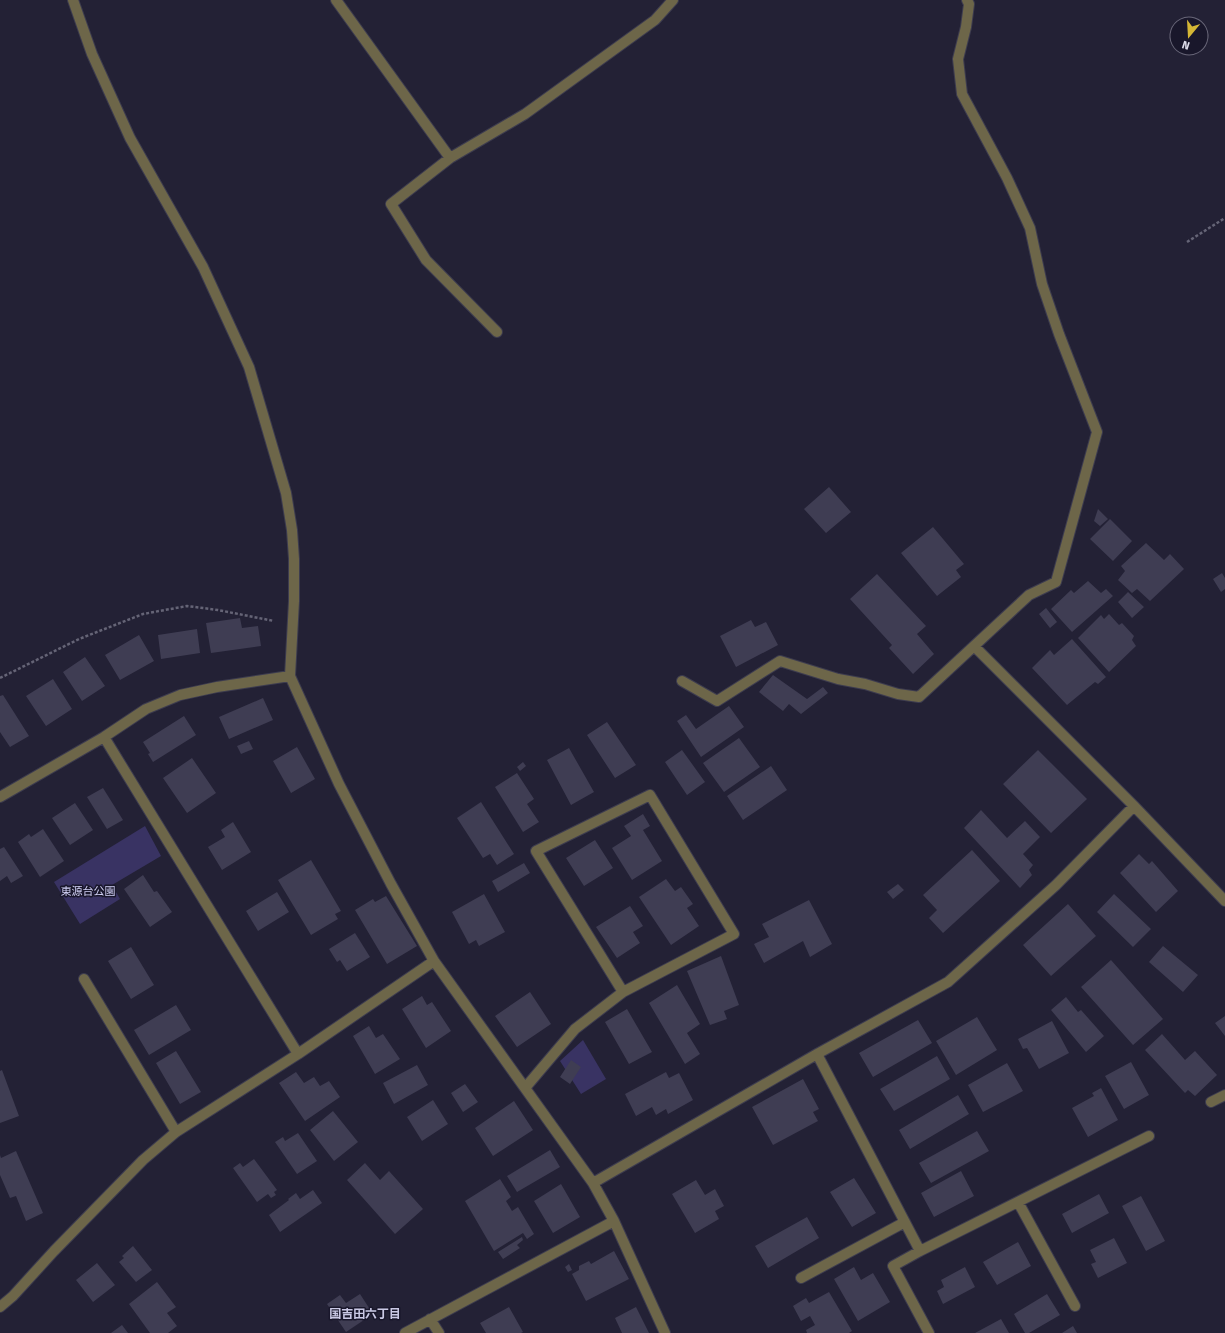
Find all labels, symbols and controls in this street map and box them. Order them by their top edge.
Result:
north arrow [1169,16,1209,56]
text: N [1181,38,1192,52]
park label: 東源台公園 [61,885,116,898]
district label: 国吉田六丁目 [329,1307,401,1321]

